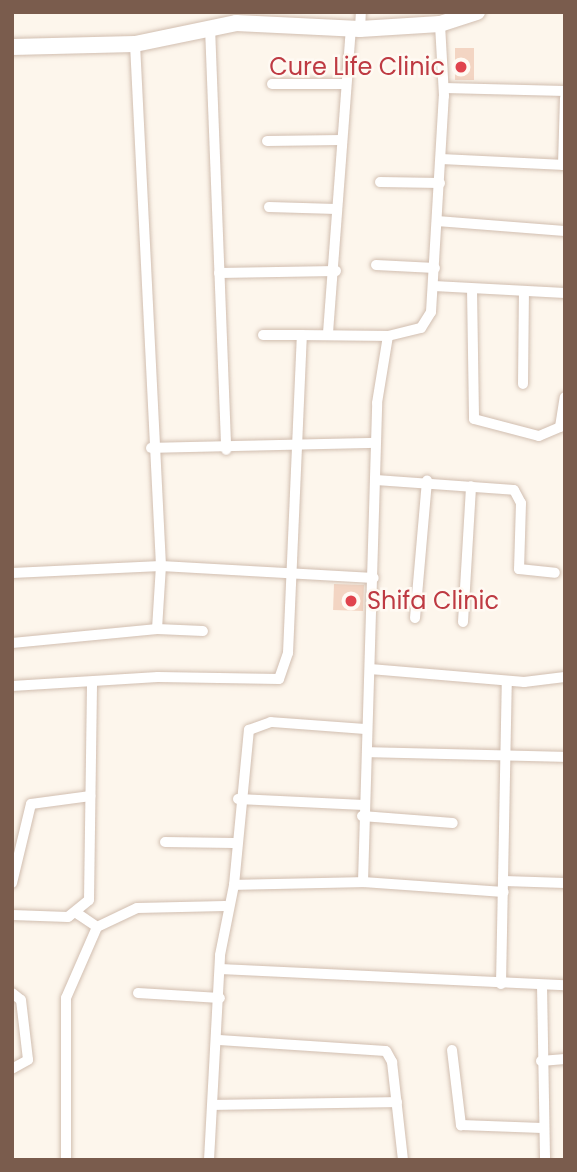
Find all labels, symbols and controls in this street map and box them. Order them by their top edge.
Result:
place label: Cure Life Clinic [269,53,445,81]
marker: Cure Life Clinic [451,57,471,77]
place label: Shifa Clinic [367,587,499,615]
marker: Shifa Clinic [341,591,361,611]

